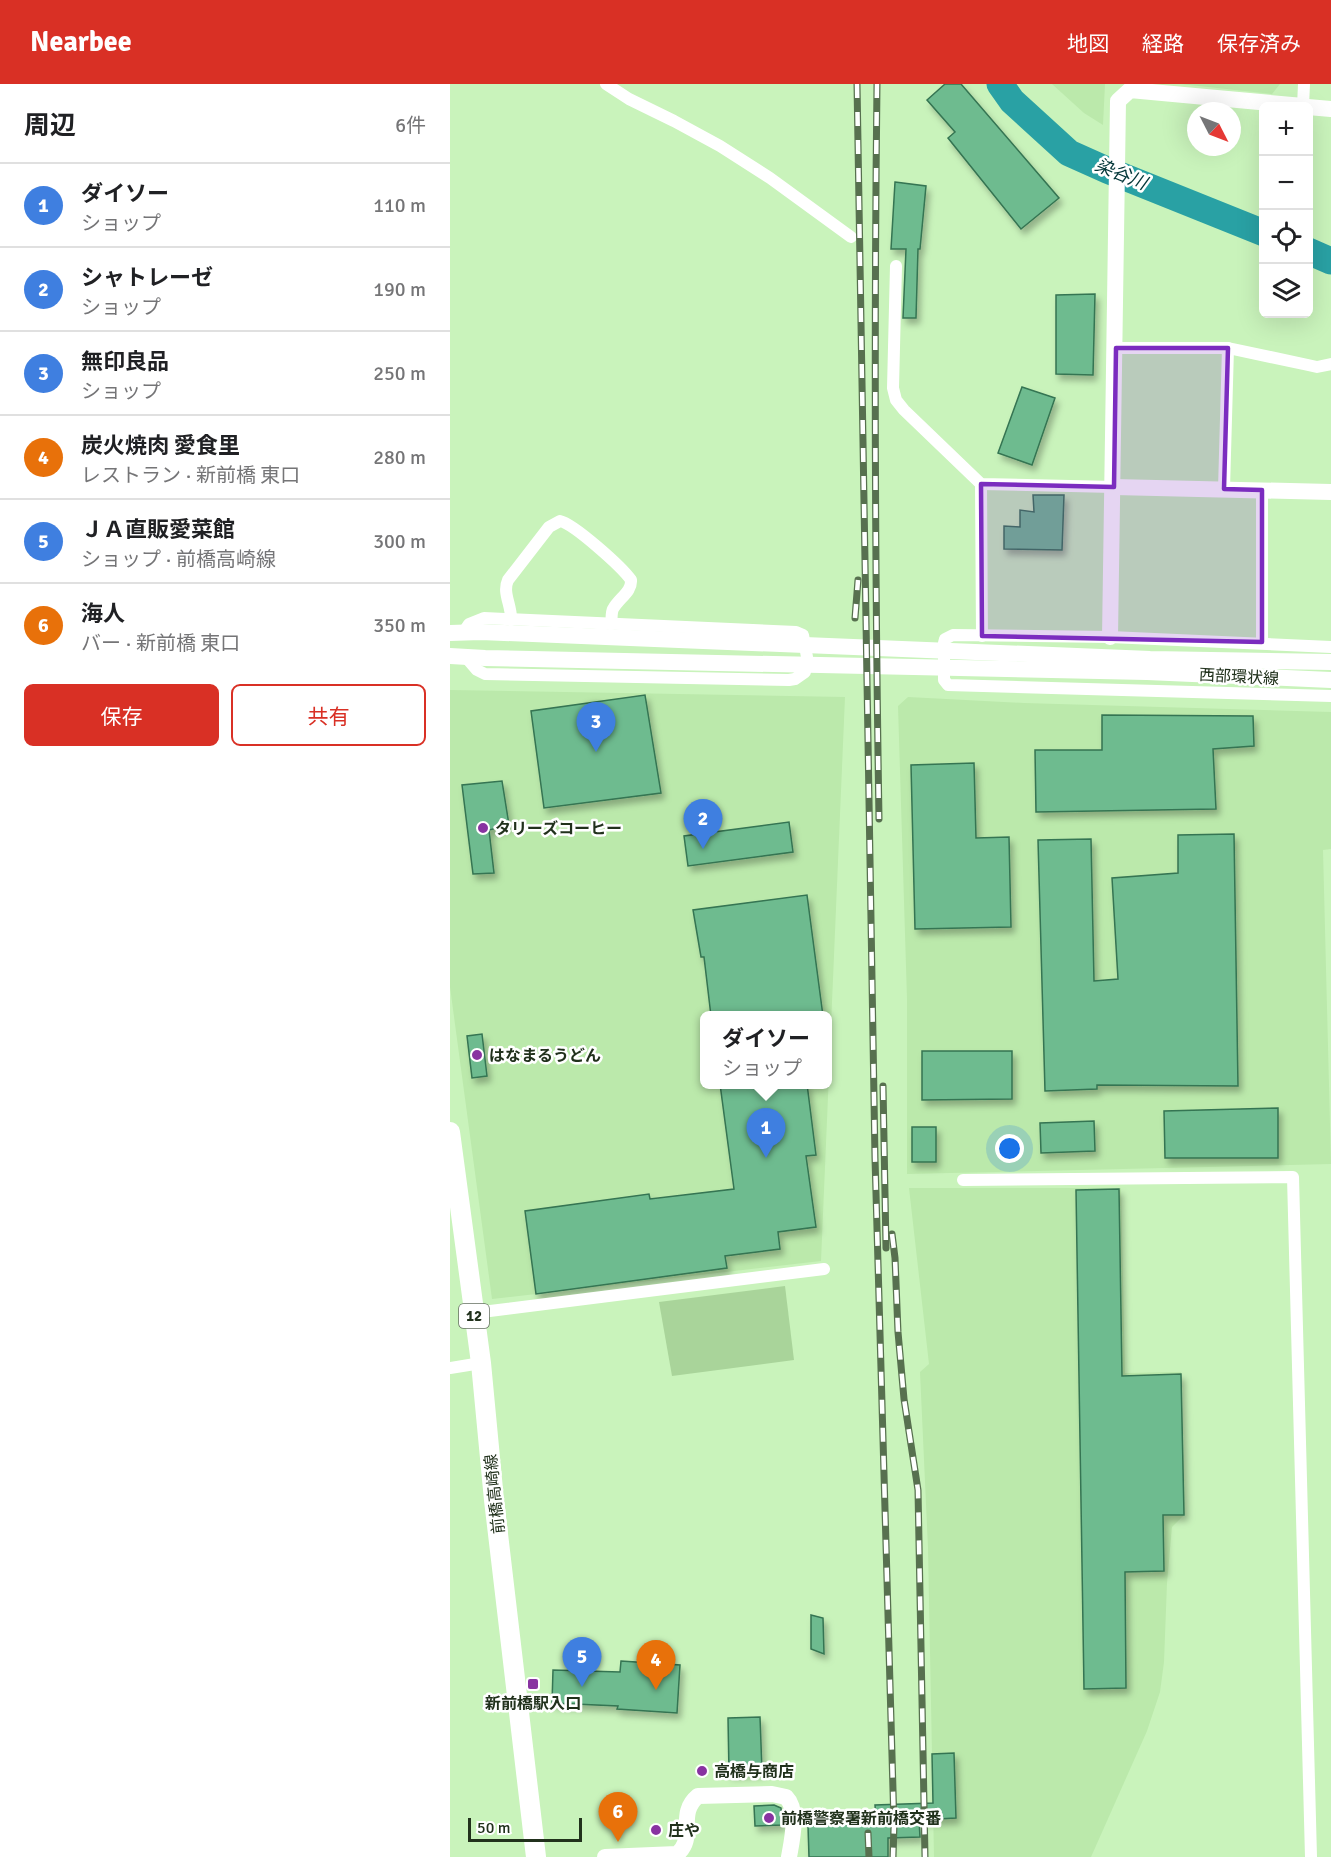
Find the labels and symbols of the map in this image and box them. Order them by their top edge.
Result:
north arrow [1187,102,1241,156]
water label: 染谷川 [1092,154,1152,195]
street label: 西部環状線 [1198,665,1279,689]
pin: 3 [576,702,616,752]
pin: 2 [684,800,722,849]
place label: タリーズコーヒー [495,819,622,839]
marker: タリーズコーヒー [476,821,490,835]
place label: はなまるうどん [489,1046,601,1066]
marker: はなまるうどん [470,1048,484,1062]
pin: 1 [746,1108,786,1158]
your location [995,1134,1024,1163]
road number: 12 [459,1304,489,1328]
street label: 前橋高崎線 [481,1453,509,1535]
pin: 5 [562,1638,602,1687]
pin: 4 [636,1640,676,1690]
marker: 新前橋駅入口 [526,1677,540,1691]
place label: 新前橋駅入口 [485,1694,581,1714]
place label: 高橋与商店 [714,1762,794,1782]
marker: 高橋与商店 [695,1764,709,1778]
pin: 6 [598,1792,638,1842]
place label: 前橋警察署新前橋交番 [781,1809,941,1829]
marker: 前橋警察署新前橋交番 [762,1811,776,1825]
scale bar [468,1815,582,1842]
place label: 庄や [668,1821,700,1841]
marker: 庄や [649,1823,663,1837]

